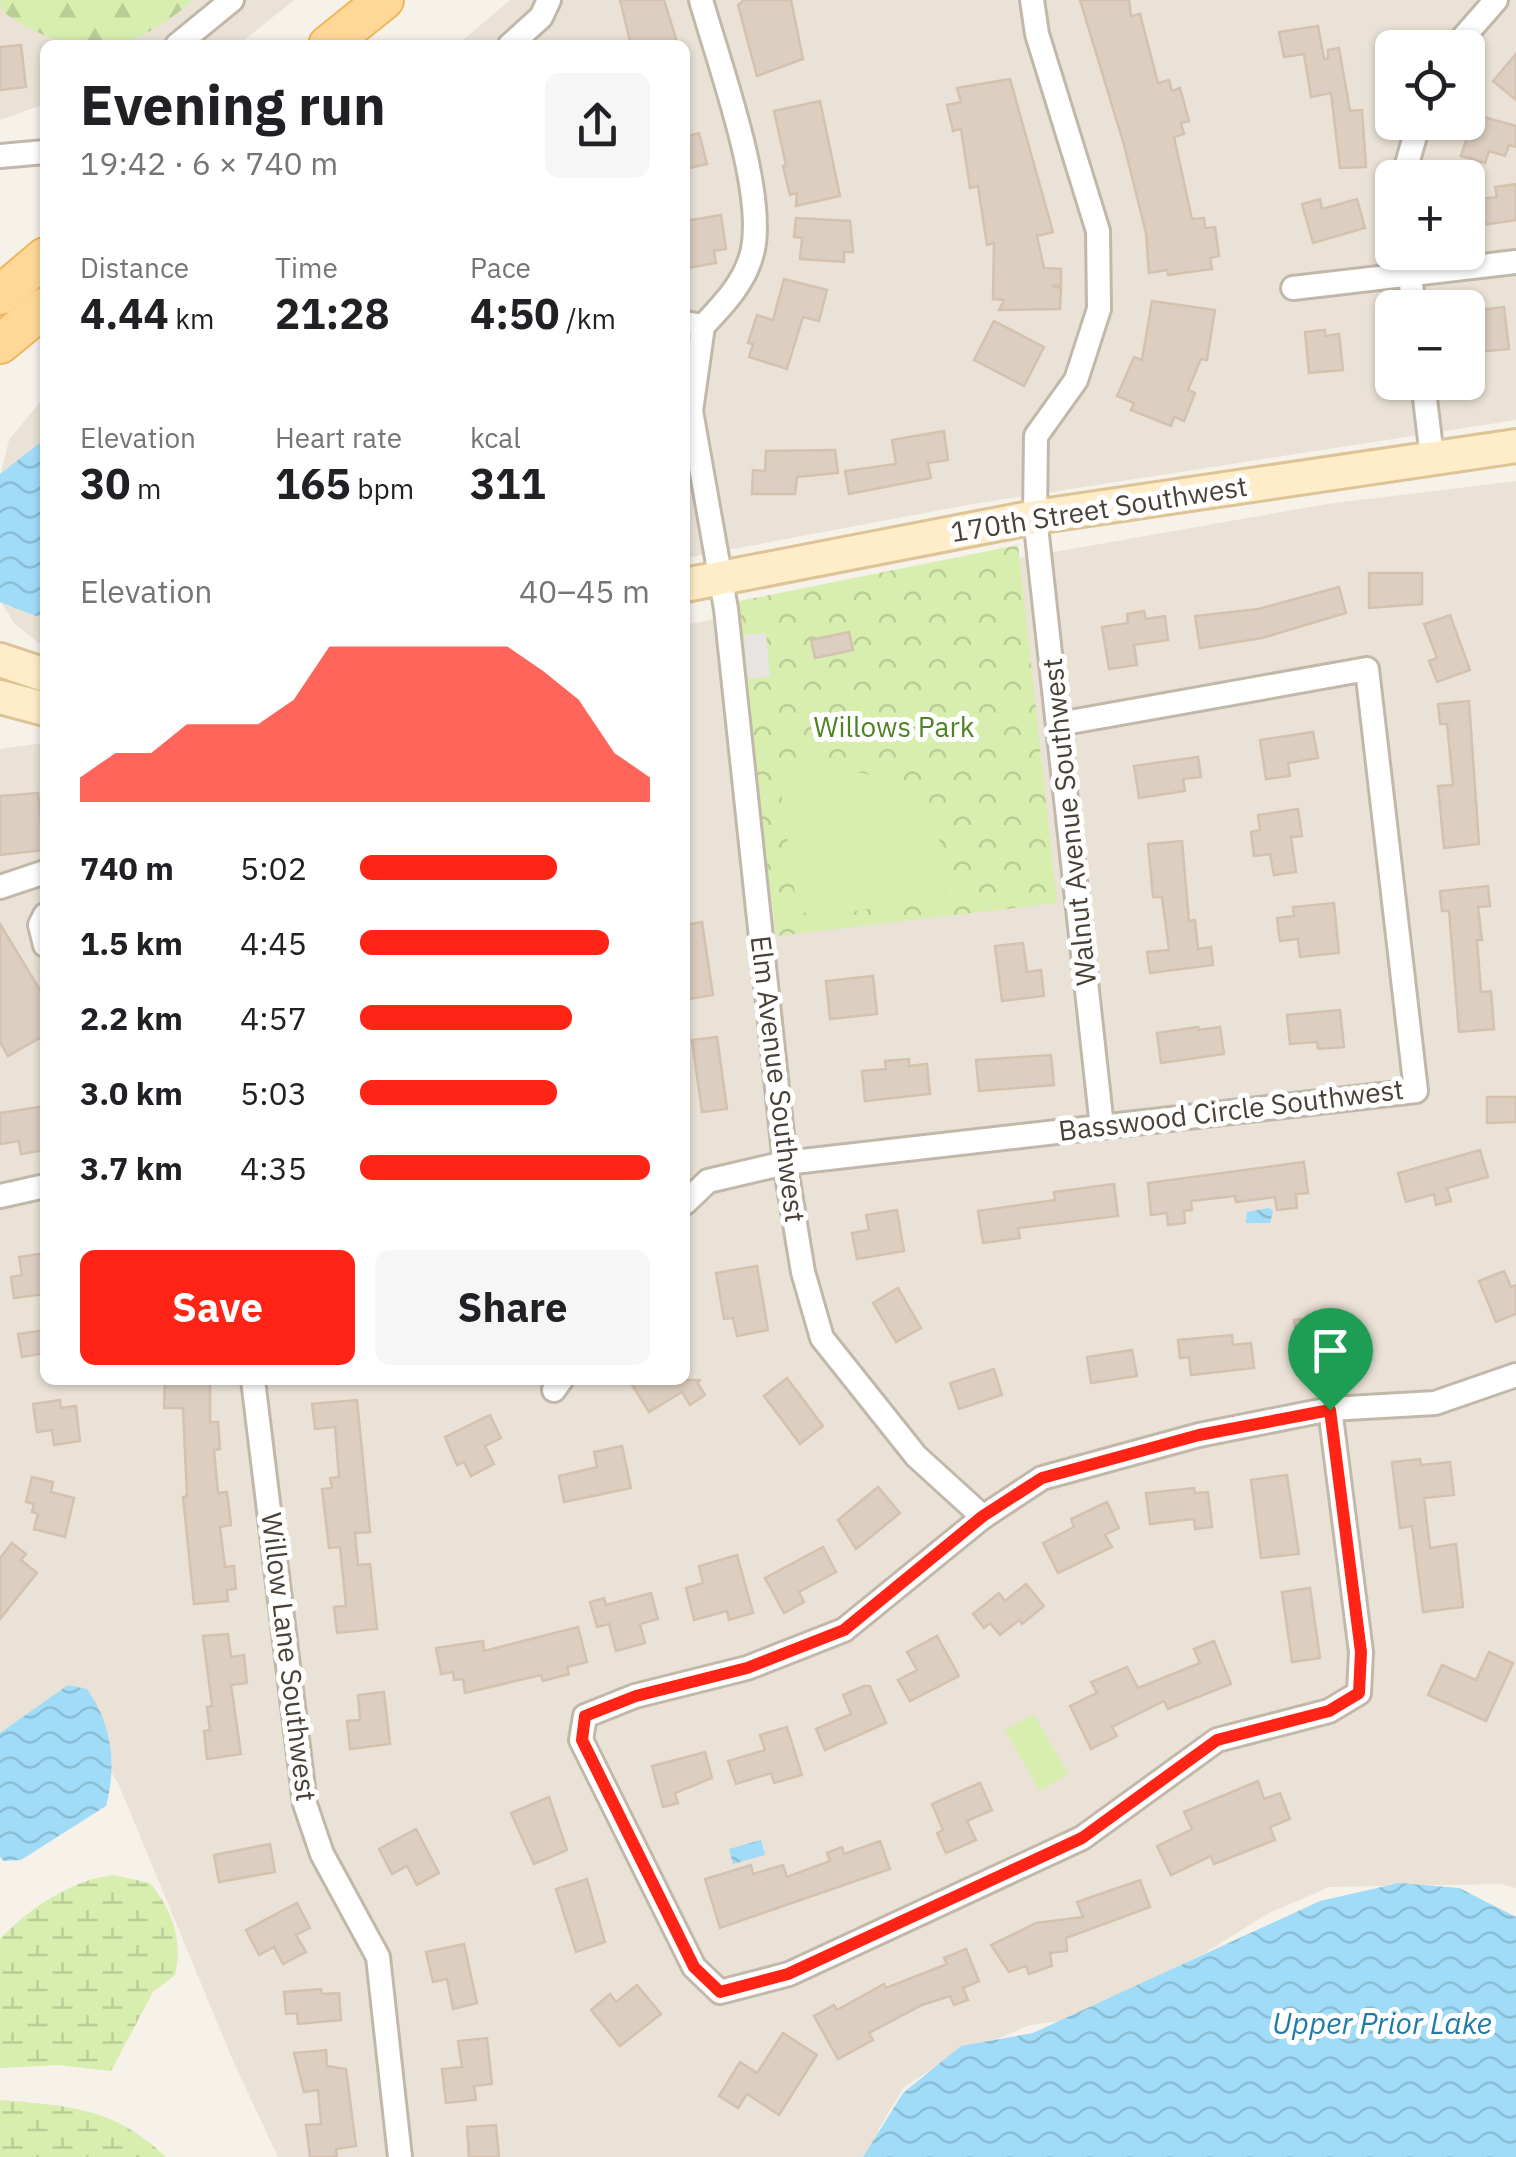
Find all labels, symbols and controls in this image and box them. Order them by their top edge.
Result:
map controls [1375,30,1485,400]
button: locate [1375,30,1485,140]
text: Evening run [80,69,386,140]
button: share [545,73,650,178]
text: 19:42 · 6 × 740 m [80,142,338,184]
button: + [1375,160,1485,270]
text: Distance [80,249,189,286]
text: Time [275,249,338,286]
text: Pace [470,249,531,286]
text: 4.44 [80,286,169,341]
text: 21:28 [275,286,390,341]
text: 4:50 [470,286,559,341]
button: − [1375,290,1485,400]
text: km [169,300,214,337]
text: /km [559,300,616,337]
text: Elevation [80,419,196,456]
text: Heart rate [275,419,402,456]
text: kcal [470,419,521,456]
text: 30 [80,456,130,511]
text: 165 [275,456,351,511]
text: 311 [470,456,546,511]
street label: 170th Street Southwest [948,467,1250,550]
text: m [130,470,161,507]
text: bpm [351,470,414,507]
text: Elevation [80,570,213,612]
text: 40–45 m [519,570,650,612]
street label: Walnut Avenue Southwest [1033,657,1104,988]
park label: Willows Park [814,708,975,745]
text: 740 m [80,847,174,889]
text: 5:02 [240,847,307,889]
text: 1.5 km [80,922,183,964]
text: 4:45 [240,922,307,964]
street label: Elm Avenue Southwest [743,933,814,1224]
text: 2.2 km [80,997,183,1039]
text: 4:57 [240,997,307,1039]
street label: Basswood Circle Southwest [1056,1070,1406,1149]
text: 3.0 km [80,1072,183,1114]
text: 5:03 [240,1072,307,1114]
text: 3.7 km [80,1147,183,1189]
text: 4:35 [240,1147,307,1189]
button: Save [80,1250,355,1365]
button: Share [375,1250,650,1365]
pin [1288,1308,1373,1411]
icon: arrive [1303,1323,1358,1378]
street label: Willow Lane Southwest [253,1510,326,1804]
water label: Upper Prior Lake [1272,2003,1492,2042]

